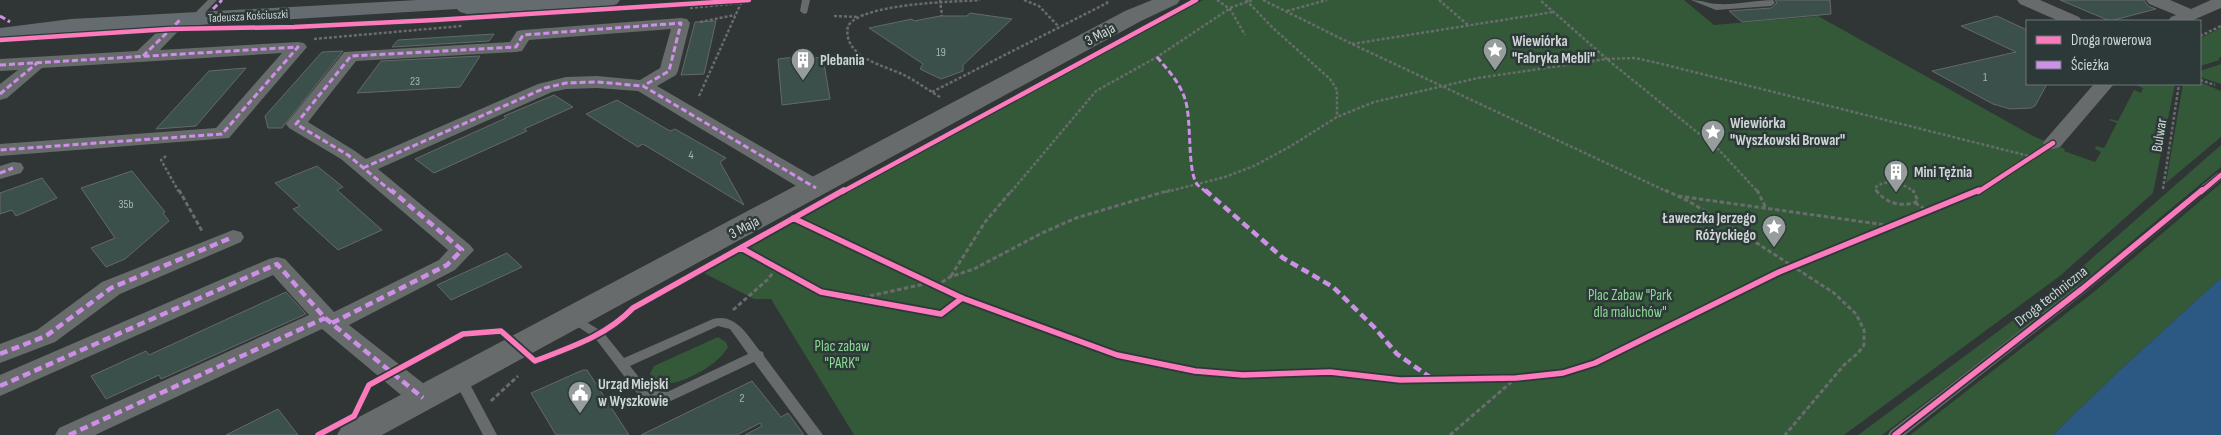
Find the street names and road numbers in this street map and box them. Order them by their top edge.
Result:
street label: Tadeusza Kościuszki [208,7,289,26]
street label: 3 Maja [1082,18,1119,50]
street label: Bulwar [2147,116,2172,153]
street label: 3 Maja [726,211,763,243]
street label: Droga techniczna [2011,262,2092,331]

